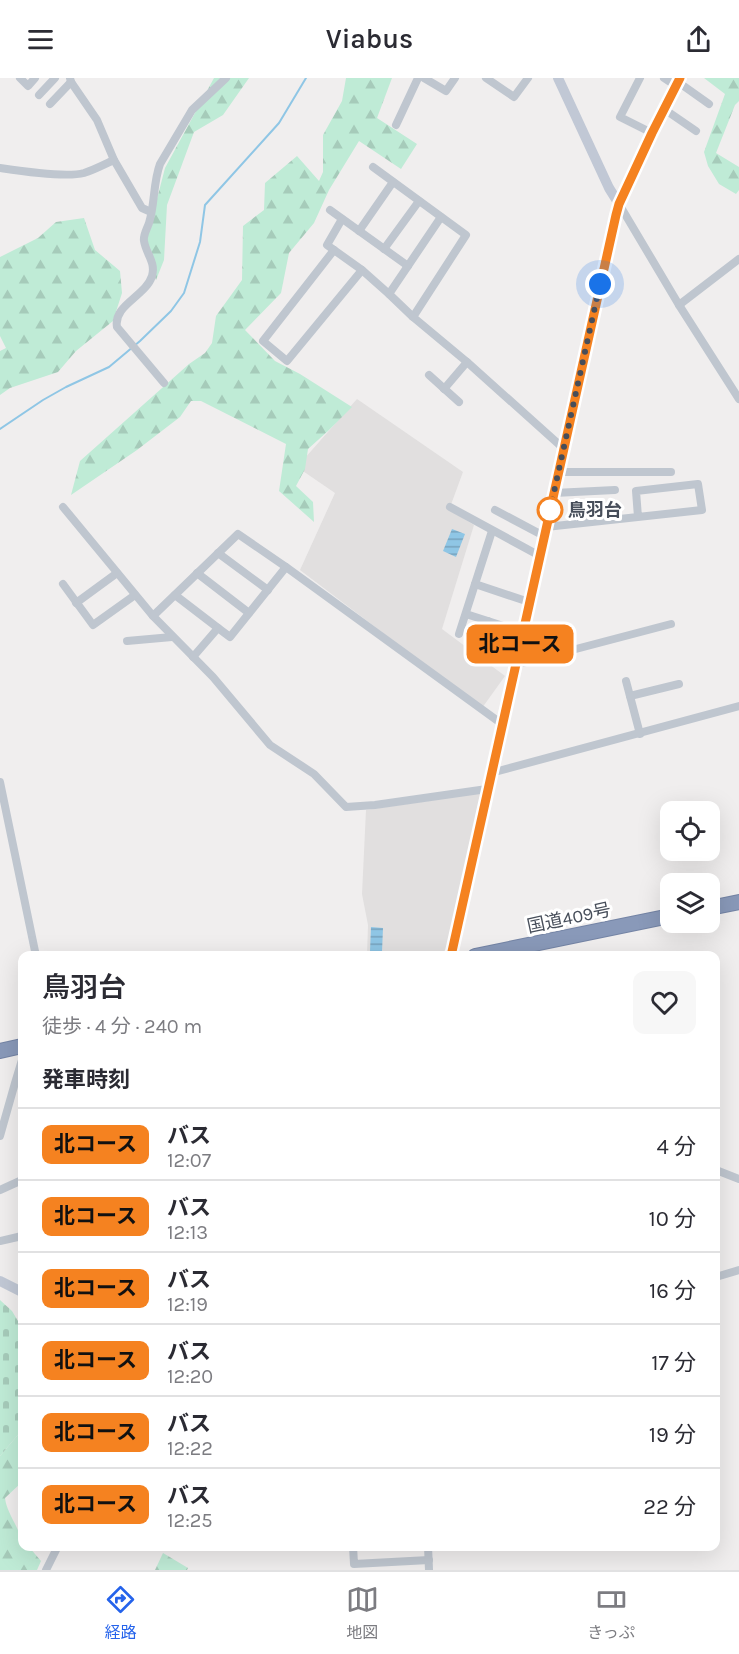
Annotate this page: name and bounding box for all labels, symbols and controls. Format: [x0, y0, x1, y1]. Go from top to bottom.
icon: menu [24, 23, 57, 56]
text: Viabus [326, 23, 413, 55]
icon: share [682, 23, 715, 56]
your location [585, 269, 615, 299]
marker: 鳥羽台 [537, 497, 563, 523]
place label: 鳥羽台 [568, 499, 622, 521]
line badge: 北コース [478, 624, 562, 664]
text: 北コース [479, 632, 561, 656]
map controls [660, 801, 720, 933]
button: locate [660, 801, 720, 861]
button: layers [660, 873, 720, 933]
street label: 国道409号 [525, 898, 613, 938]
text: 鳥羽台 [42, 971, 126, 1004]
button: heart [633, 971, 696, 1034]
text: 徒歩 · 4 分 · 240 m [42, 1015, 202, 1038]
text: 発車時刻 [42, 1067, 130, 1093]
text: バス [167, 1123, 211, 1149]
text: 北コース [54, 1132, 137, 1156]
text: 4 分 [656, 1134, 696, 1160]
text: 12:07 [167, 1149, 211, 1172]
text: バス [167, 1195, 211, 1221]
text: 北コース [54, 1204, 137, 1228]
text: 10 分 [648, 1206, 696, 1232]
text: 12:13 [167, 1221, 208, 1244]
text: バス [167, 1267, 211, 1293]
text: 北コース [54, 1276, 137, 1300]
text: 16 分 [649, 1278, 696, 1304]
text: 12:19 [167, 1293, 208, 1316]
text: バス [167, 1339, 211, 1365]
text: 北コース [54, 1348, 137, 1372]
text: 17 分 [651, 1350, 696, 1376]
text: 12:20 [167, 1365, 213, 1388]
text: バス [167, 1411, 211, 1437]
text: 北コース [54, 1420, 137, 1444]
text: 19 分 [649, 1422, 696, 1448]
text: 12:22 [167, 1437, 213, 1460]
text: バス [167, 1483, 211, 1509]
text: 北コース [54, 1492, 137, 1516]
text: 22 分 [643, 1494, 696, 1520]
text: 12:25 [167, 1509, 213, 1532]
tab: 経路 [104, 1583, 137, 1643]
tab: 地図 [346, 1583, 379, 1643]
tab: きっぷ [587, 1583, 635, 1643]

